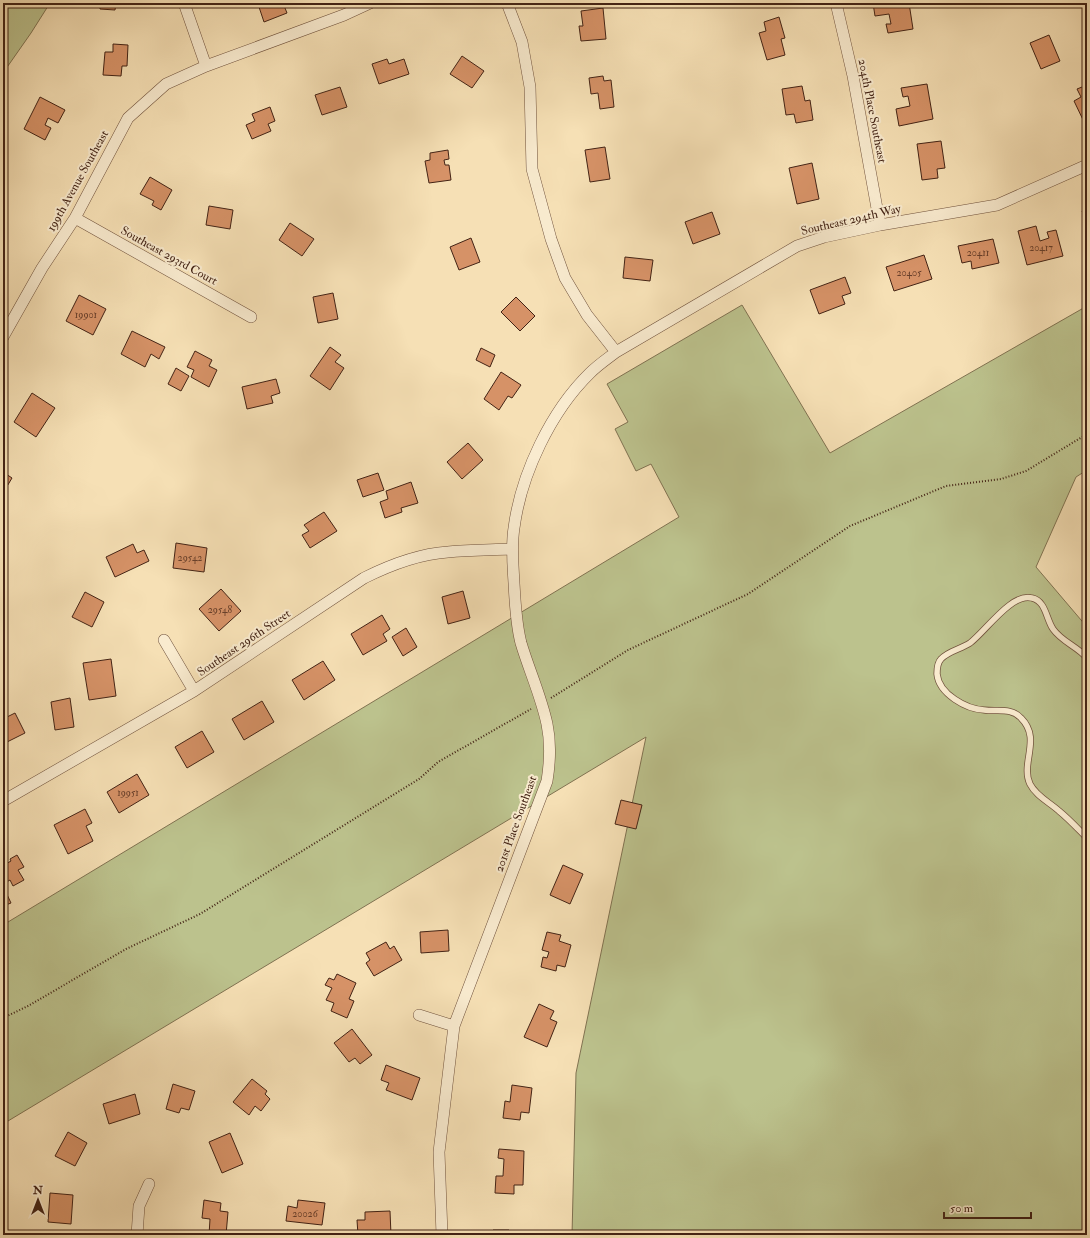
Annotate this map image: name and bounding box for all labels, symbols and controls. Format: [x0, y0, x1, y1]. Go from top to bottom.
street label: 204th Place Southeast [855, 58, 889, 164]
street label: 199th Avenue Southeast [44, 128, 112, 234]
street label: Southeast 294th Way [800, 201, 903, 239]
street label: Southeast 293rd Court [118, 223, 220, 289]
house number: 20417 [1029, 242, 1053, 254]
house number: 20411 [967, 247, 990, 259]
house number: 20405 [896, 267, 922, 279]
house number: 19901 [75, 309, 98, 321]
house number: 29542 [178, 552, 202, 564]
house number: 29548 [208, 604, 233, 616]
street label: Southeast 296th Street [195, 606, 294, 680]
street label: 201st Place Southeast [492, 774, 540, 874]
house number: 19951 [117, 787, 139, 799]
north arrow [18, 1180, 58, 1220]
text: N [32, 1184, 44, 1197]
scale bar [944, 1194, 1031, 1220]
text: 50 m [950, 1201, 974, 1216]
house number: 20026 [292, 1208, 319, 1220]

